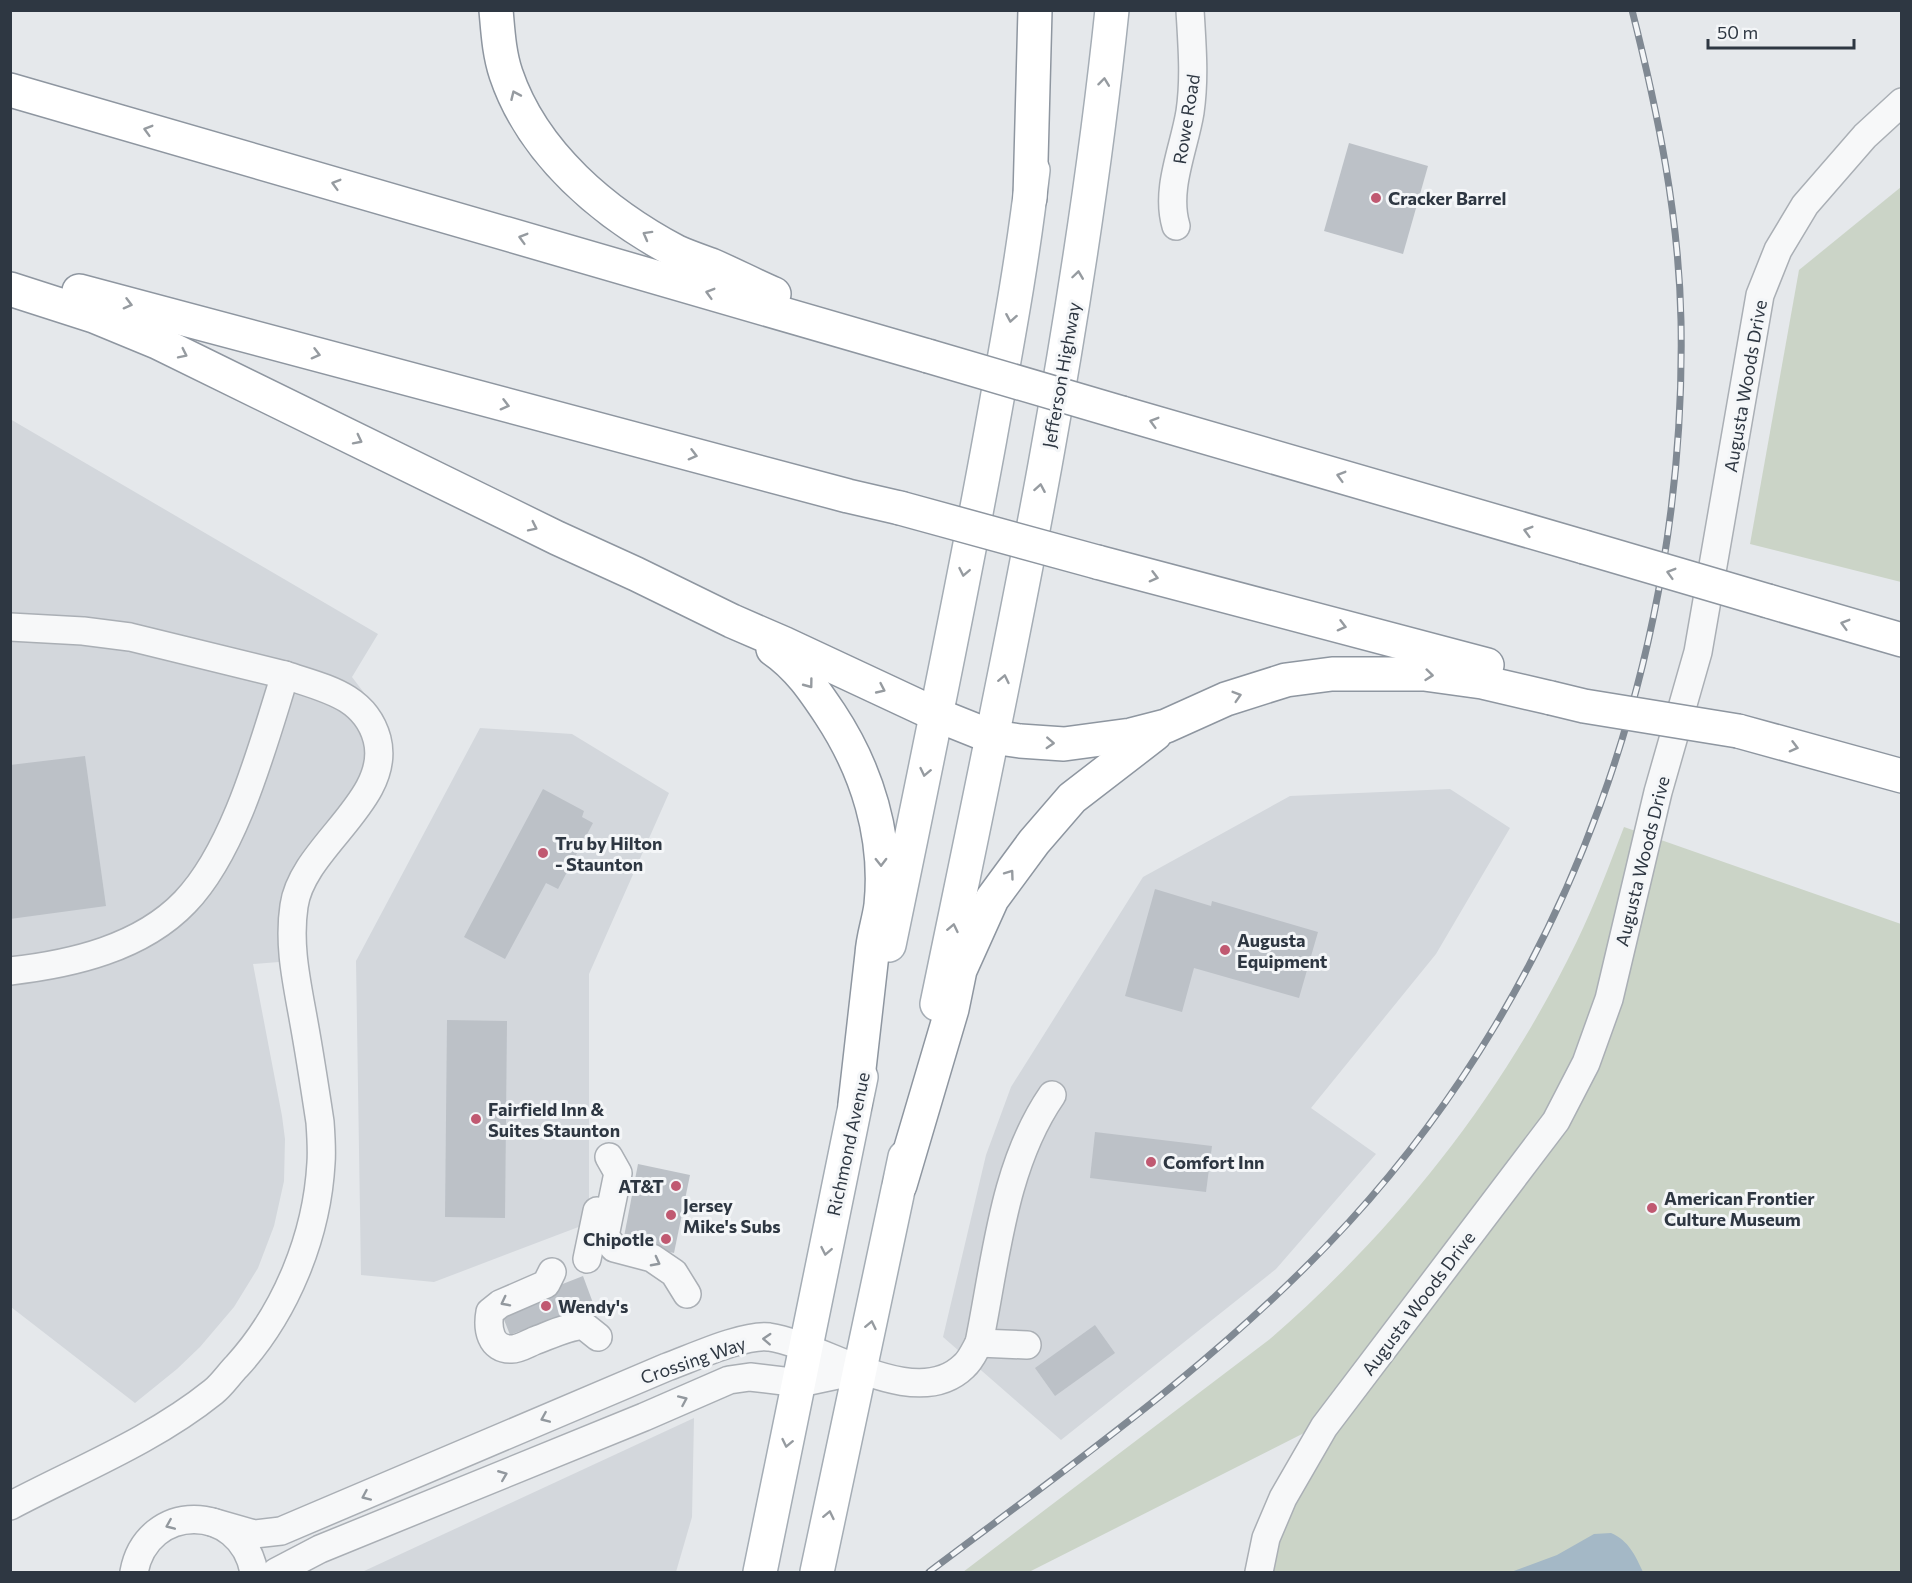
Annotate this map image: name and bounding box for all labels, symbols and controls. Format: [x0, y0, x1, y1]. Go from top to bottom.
scale bar [1708, 12, 1854, 50]
text: 50 m [1717, 21, 1758, 43]
street label: Rowe Road [1168, 72, 1204, 166]
one-way arrow [1098, 77, 1110, 86]
one-way arrow [511, 90, 523, 101]
one-way arrow [143, 124, 153, 137]
one-way arrow [331, 179, 341, 191]
place label: Cracker Barrel [1388, 187, 1506, 209]
marker: Cracker Barrel [1369, 191, 1383, 205]
one-way arrow [642, 230, 653, 242]
one-way arrow [518, 233, 529, 245]
one-way arrow [1072, 270, 1084, 280]
one-way arrow [705, 288, 716, 300]
one-way arrow [122, 297, 133, 309]
street label: Augusta Woods Drive [1719, 298, 1771, 474]
street label: Jefferson Highway [1037, 300, 1085, 450]
one-way arrow [1006, 314, 1018, 323]
one-way arrow [176, 347, 187, 359]
one-way arrow [310, 347, 321, 359]
one-way arrow [499, 397, 509, 410]
one-way arrow [1149, 417, 1160, 429]
one-way arrow [352, 433, 362, 444]
one-way arrow [687, 448, 698, 460]
one-way arrow [1336, 471, 1347, 483]
one-way arrow [1033, 483, 1046, 493]
one-way arrow [526, 519, 537, 531]
one-way arrow [1523, 526, 1534, 538]
one-way arrow [958, 567, 971, 577]
one-way arrow [1666, 568, 1677, 580]
one-way arrow [1149, 569, 1159, 582]
one-way arrow [1840, 618, 1850, 631]
one-way arrow [1337, 619, 1347, 632]
one-way arrow [1425, 668, 1434, 681]
one-way arrow [997, 675, 1010, 685]
one-way arrow [802, 678, 813, 689]
one-way arrow [874, 682, 885, 694]
one-way arrow [1231, 691, 1242, 703]
one-way arrow [1046, 737, 1055, 750]
one-way arrow [1789, 739, 1799, 752]
one-way arrow [919, 767, 932, 777]
street label: Augusta Woods Drive [1610, 774, 1674, 948]
place label: Tru by Hilton - Staunton [555, 832, 662, 875]
marker: Tru by Hilton - Staunton [536, 846, 550, 860]
one-way arrow [875, 857, 887, 866]
one-way arrow [1003, 870, 1014, 881]
one-way arrow [946, 923, 959, 933]
place label: Augusta Equipment [1237, 929, 1328, 972]
marker: Augusta Equipment [1218, 943, 1232, 957]
street label: Richmond Avenue [822, 1070, 874, 1218]
place label: Fairfield Inn & Suites Staunton [488, 1098, 620, 1141]
marker: Fairfield Inn & Suites Staunton [469, 1112, 483, 1126]
place label: Comfort Inn [1163, 1151, 1265, 1173]
marker: Comfort Inn [1144, 1155, 1158, 1169]
place label: AT&T [618, 1175, 664, 1197]
marker: AT&T [669, 1179, 683, 1193]
place label: American Frontier Culture Museum [1664, 1187, 1815, 1230]
place label: Jersey Mike's Subs [683, 1194, 781, 1237]
marker: American Frontier Culture Museum [1645, 1201, 1659, 1215]
marker: Jersey Mike's Subs [664, 1208, 678, 1222]
street label: Augusta Woods Drive [1357, 1227, 1479, 1379]
place label: Chipotle [583, 1228, 654, 1250]
marker: Chipotle [659, 1232, 673, 1246]
one-way arrow [820, 1246, 833, 1256]
one-way arrow [649, 1255, 660, 1266]
one-way arrow [501, 1295, 512, 1306]
place label: Wendy's [558, 1295, 628, 1317]
marker: Wendy's [539, 1299, 553, 1313]
one-way arrow [864, 1320, 877, 1330]
street label: Crossing Way [637, 1332, 749, 1388]
one-way arrow [762, 1333, 771, 1346]
one-way arrow [677, 1395, 688, 1407]
one-way arrow [540, 1411, 551, 1423]
one-way arrow [781, 1437, 794, 1447]
one-way arrow [497, 1470, 508, 1482]
one-way arrow [362, 1489, 373, 1501]
one-way arrow [822, 1511, 835, 1521]
one-way arrow [165, 1518, 176, 1530]

